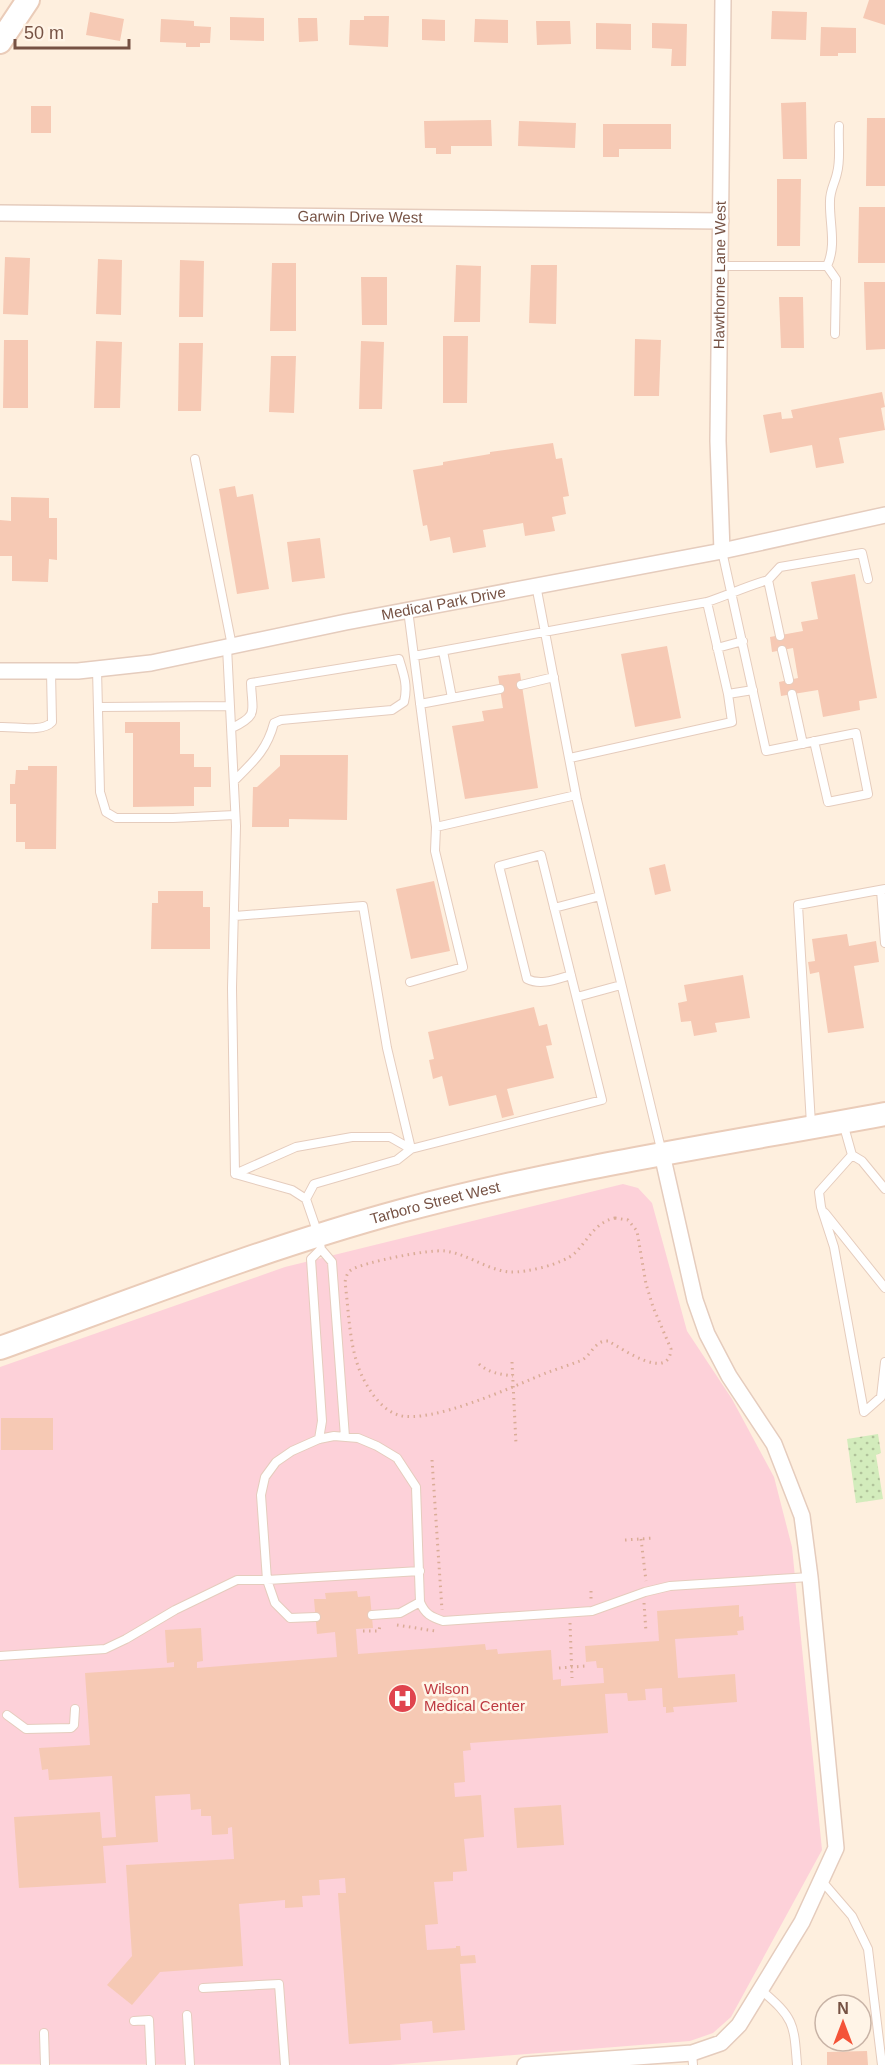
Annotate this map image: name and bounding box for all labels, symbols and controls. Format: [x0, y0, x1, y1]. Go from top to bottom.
scale bar [15, 12, 129, 50]
text: 50 m [24, 23, 64, 43]
street label: Hawthorne Lane West [710, 200, 729, 349]
street label: Garwin Drive West [297, 207, 423, 226]
street label: Medical Park Drive [380, 583, 507, 623]
street label: Tarboro Street West [368, 1178, 502, 1227]
place label: Wilson Medical Center [424, 1680, 525, 1714]
hospital icon: Wilson Medical Center [387, 1682, 419, 1714]
north arrow [813, 1993, 873, 2053]
text: N [837, 2000, 849, 2017]

